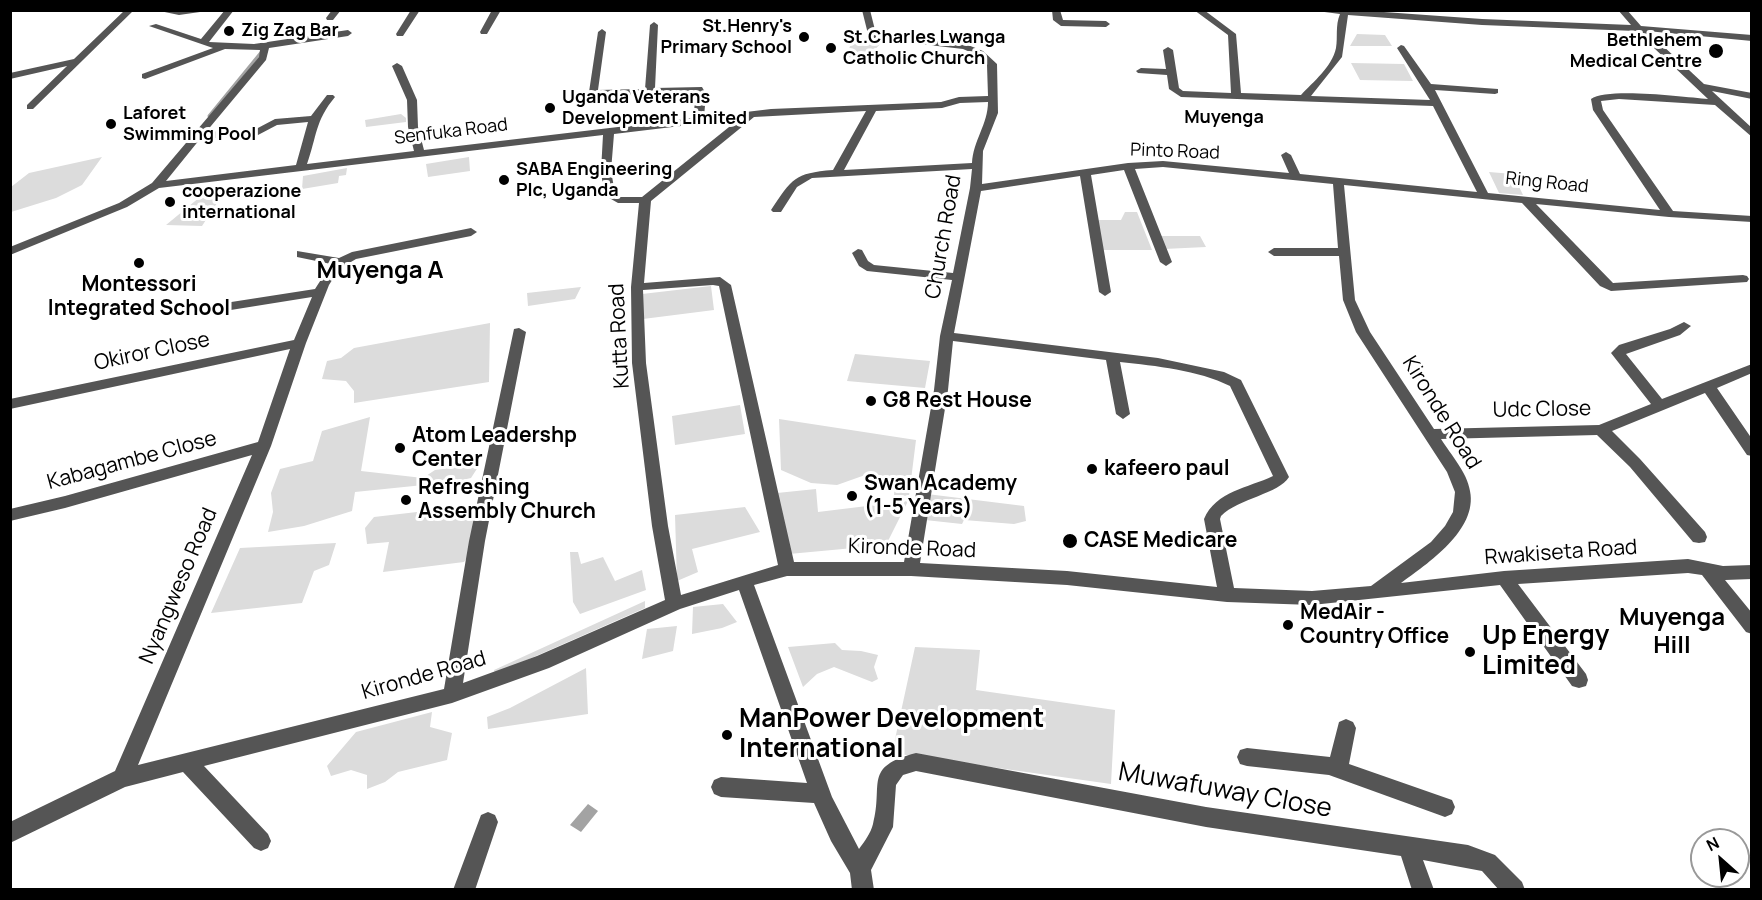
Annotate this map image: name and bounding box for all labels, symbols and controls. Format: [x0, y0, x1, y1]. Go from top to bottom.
place label: St.Henry's Primary School [660, 16, 792, 58]
place label: Zig Zag Bar [241, 20, 339, 42]
marker: Zig Zag Bar [222, 24, 236, 38]
place label: St.Charles Lwanga Catholic Church [843, 27, 1005, 70]
marker: St.Henry's Primary School [797, 30, 811, 44]
place label: Bethlehem Medical Centre [1570, 30, 1702, 72]
marker: St.Charles Lwanga Catholic Church [824, 41, 838, 55]
marker: Bethlehem Medical Centre [1707, 42, 1725, 60]
place label: Uganda Veterans Development Limited [562, 87, 747, 130]
marker: Uganda Veterans Development Limited [543, 101, 557, 115]
place label: Laforet Swimming Pool [123, 103, 256, 146]
district label: Muyenga [1184, 107, 1264, 129]
street label: Senfuka Road [393, 114, 509, 150]
marker: Laforet Swimming Pool [104, 117, 118, 131]
street label: Pinto Road [1130, 140, 1220, 164]
place label: SABA Engineering Plc, Uganda [516, 159, 672, 201]
street label: Ring Road [1505, 168, 1589, 198]
marker: SABA Engineering Plc, Uganda [497, 173, 511, 187]
street label: Church Road [921, 173, 967, 301]
place label: cooperazione international [182, 181, 301, 224]
marker: cooperazione international [163, 195, 177, 209]
marker: Montessori Integrated School [132, 256, 146, 270]
district label: Muyenga A [316, 257, 444, 285]
place label: Montessori Integrated School [48, 272, 230, 322]
street label: Kutta Road [605, 283, 635, 389]
street label: Okiror Close [92, 327, 212, 377]
street label: Kironde Road [1396, 352, 1486, 474]
place label: G8 Rest House [883, 388, 1032, 414]
marker: G8 Rest House [864, 394, 878, 408]
street label: Udc Close [1493, 397, 1591, 423]
place label: Atom Leadershp Center [412, 423, 577, 473]
street label: Kabagambe Close [44, 426, 220, 496]
marker: Atom Leadershp Center [393, 441, 407, 455]
place label: kafeero paul [1104, 456, 1230, 482]
marker: kafeero paul [1085, 462, 1099, 476]
place label: Swan Academy (1-5 Years) [864, 471, 1017, 521]
place label: Refreshing Assembly Church [418, 475, 596, 525]
marker: Swan Academy (1-5 Years) [845, 489, 859, 503]
marker: Refreshing Assembly Church [399, 493, 413, 507]
street label: Nyangweso Road [135, 504, 223, 668]
place label: CASE Medicare [1084, 528, 1237, 554]
marker: CASE Medicare [1061, 532, 1079, 550]
street label: Kironde Road [847, 534, 977, 564]
street label: Rwakiseta Road [1484, 535, 1638, 571]
place label: MedAir - Country Office [1300, 600, 1449, 650]
district label: Muyenga Hill [1619, 604, 1725, 660]
marker: MedAir - Country Office [1281, 618, 1295, 632]
place label: Up Energy Limited [1482, 621, 1609, 682]
marker: Up Energy Limited [1463, 645, 1477, 659]
street label: Kironde Road [359, 646, 489, 706]
place label: ManPower Development International [739, 704, 1044, 766]
marker: ManPower Development International [720, 728, 734, 742]
street label: Muwafuway Close [1116, 757, 1334, 825]
north arrow [1690, 828, 1750, 888]
text: N [1703, 831, 1723, 856]

